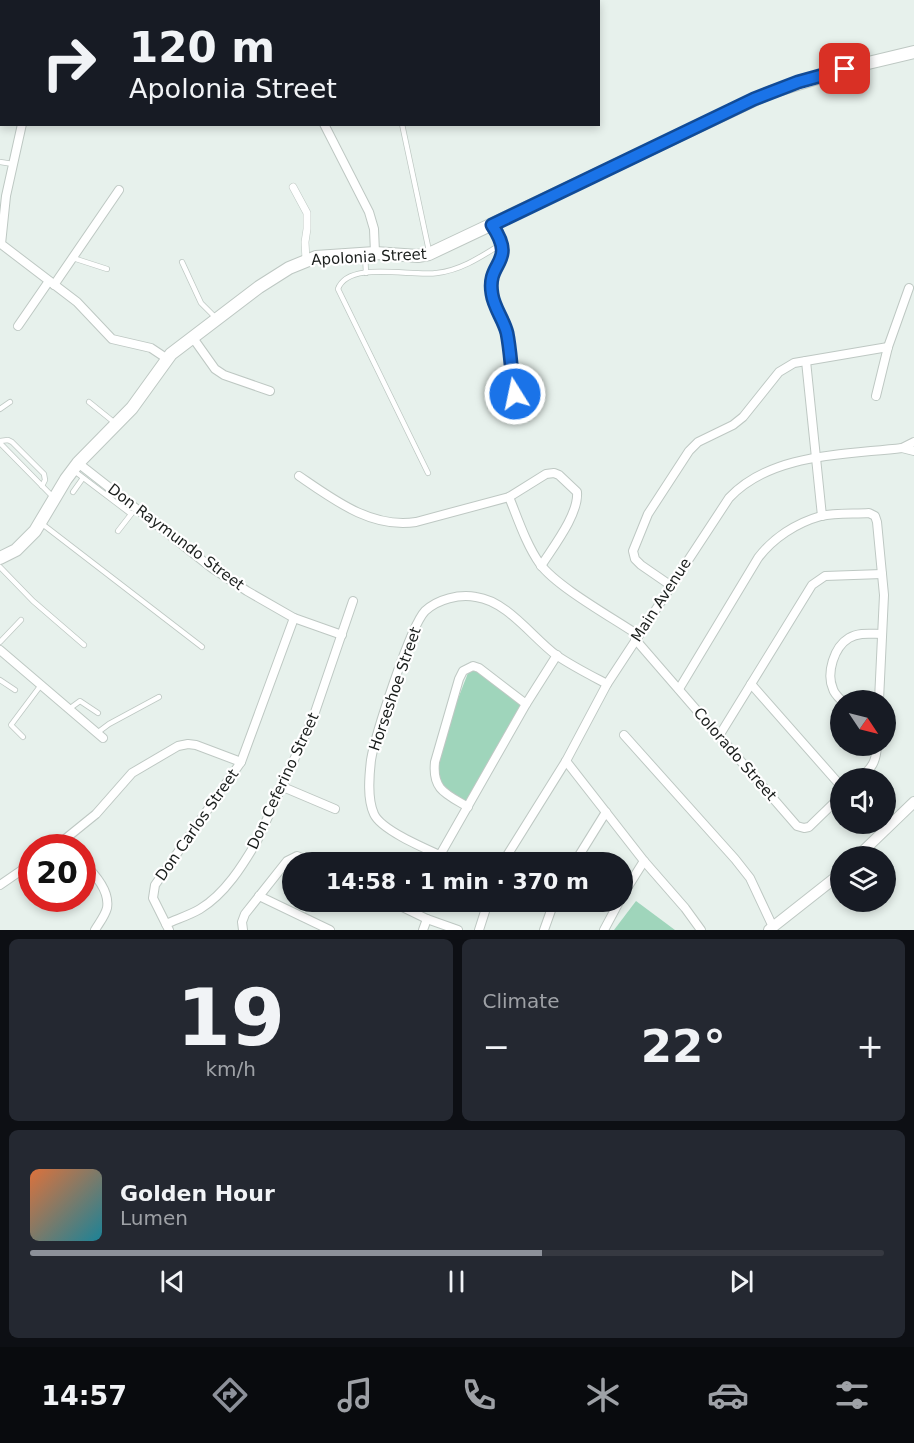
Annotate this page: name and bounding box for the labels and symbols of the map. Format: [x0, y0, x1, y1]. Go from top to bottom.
pin [819, 43, 870, 94]
street label: Apolonia Street [311, 245, 427, 269]
position arrow [483, 362, 547, 426]
street label: Don Raymundo Street [104, 480, 248, 594]
street label: Main Avenue [627, 555, 695, 645]
street label: Horseshoe Street [365, 625, 425, 753]
north arrow [830, 690, 896, 756]
street label: Colorado Street [690, 704, 780, 804]
street label: Don Ceferino Street [243, 710, 323, 852]
street label: Don Carlos Street [152, 766, 242, 884]
speed limit sign: 20 [18, 834, 96, 912]

